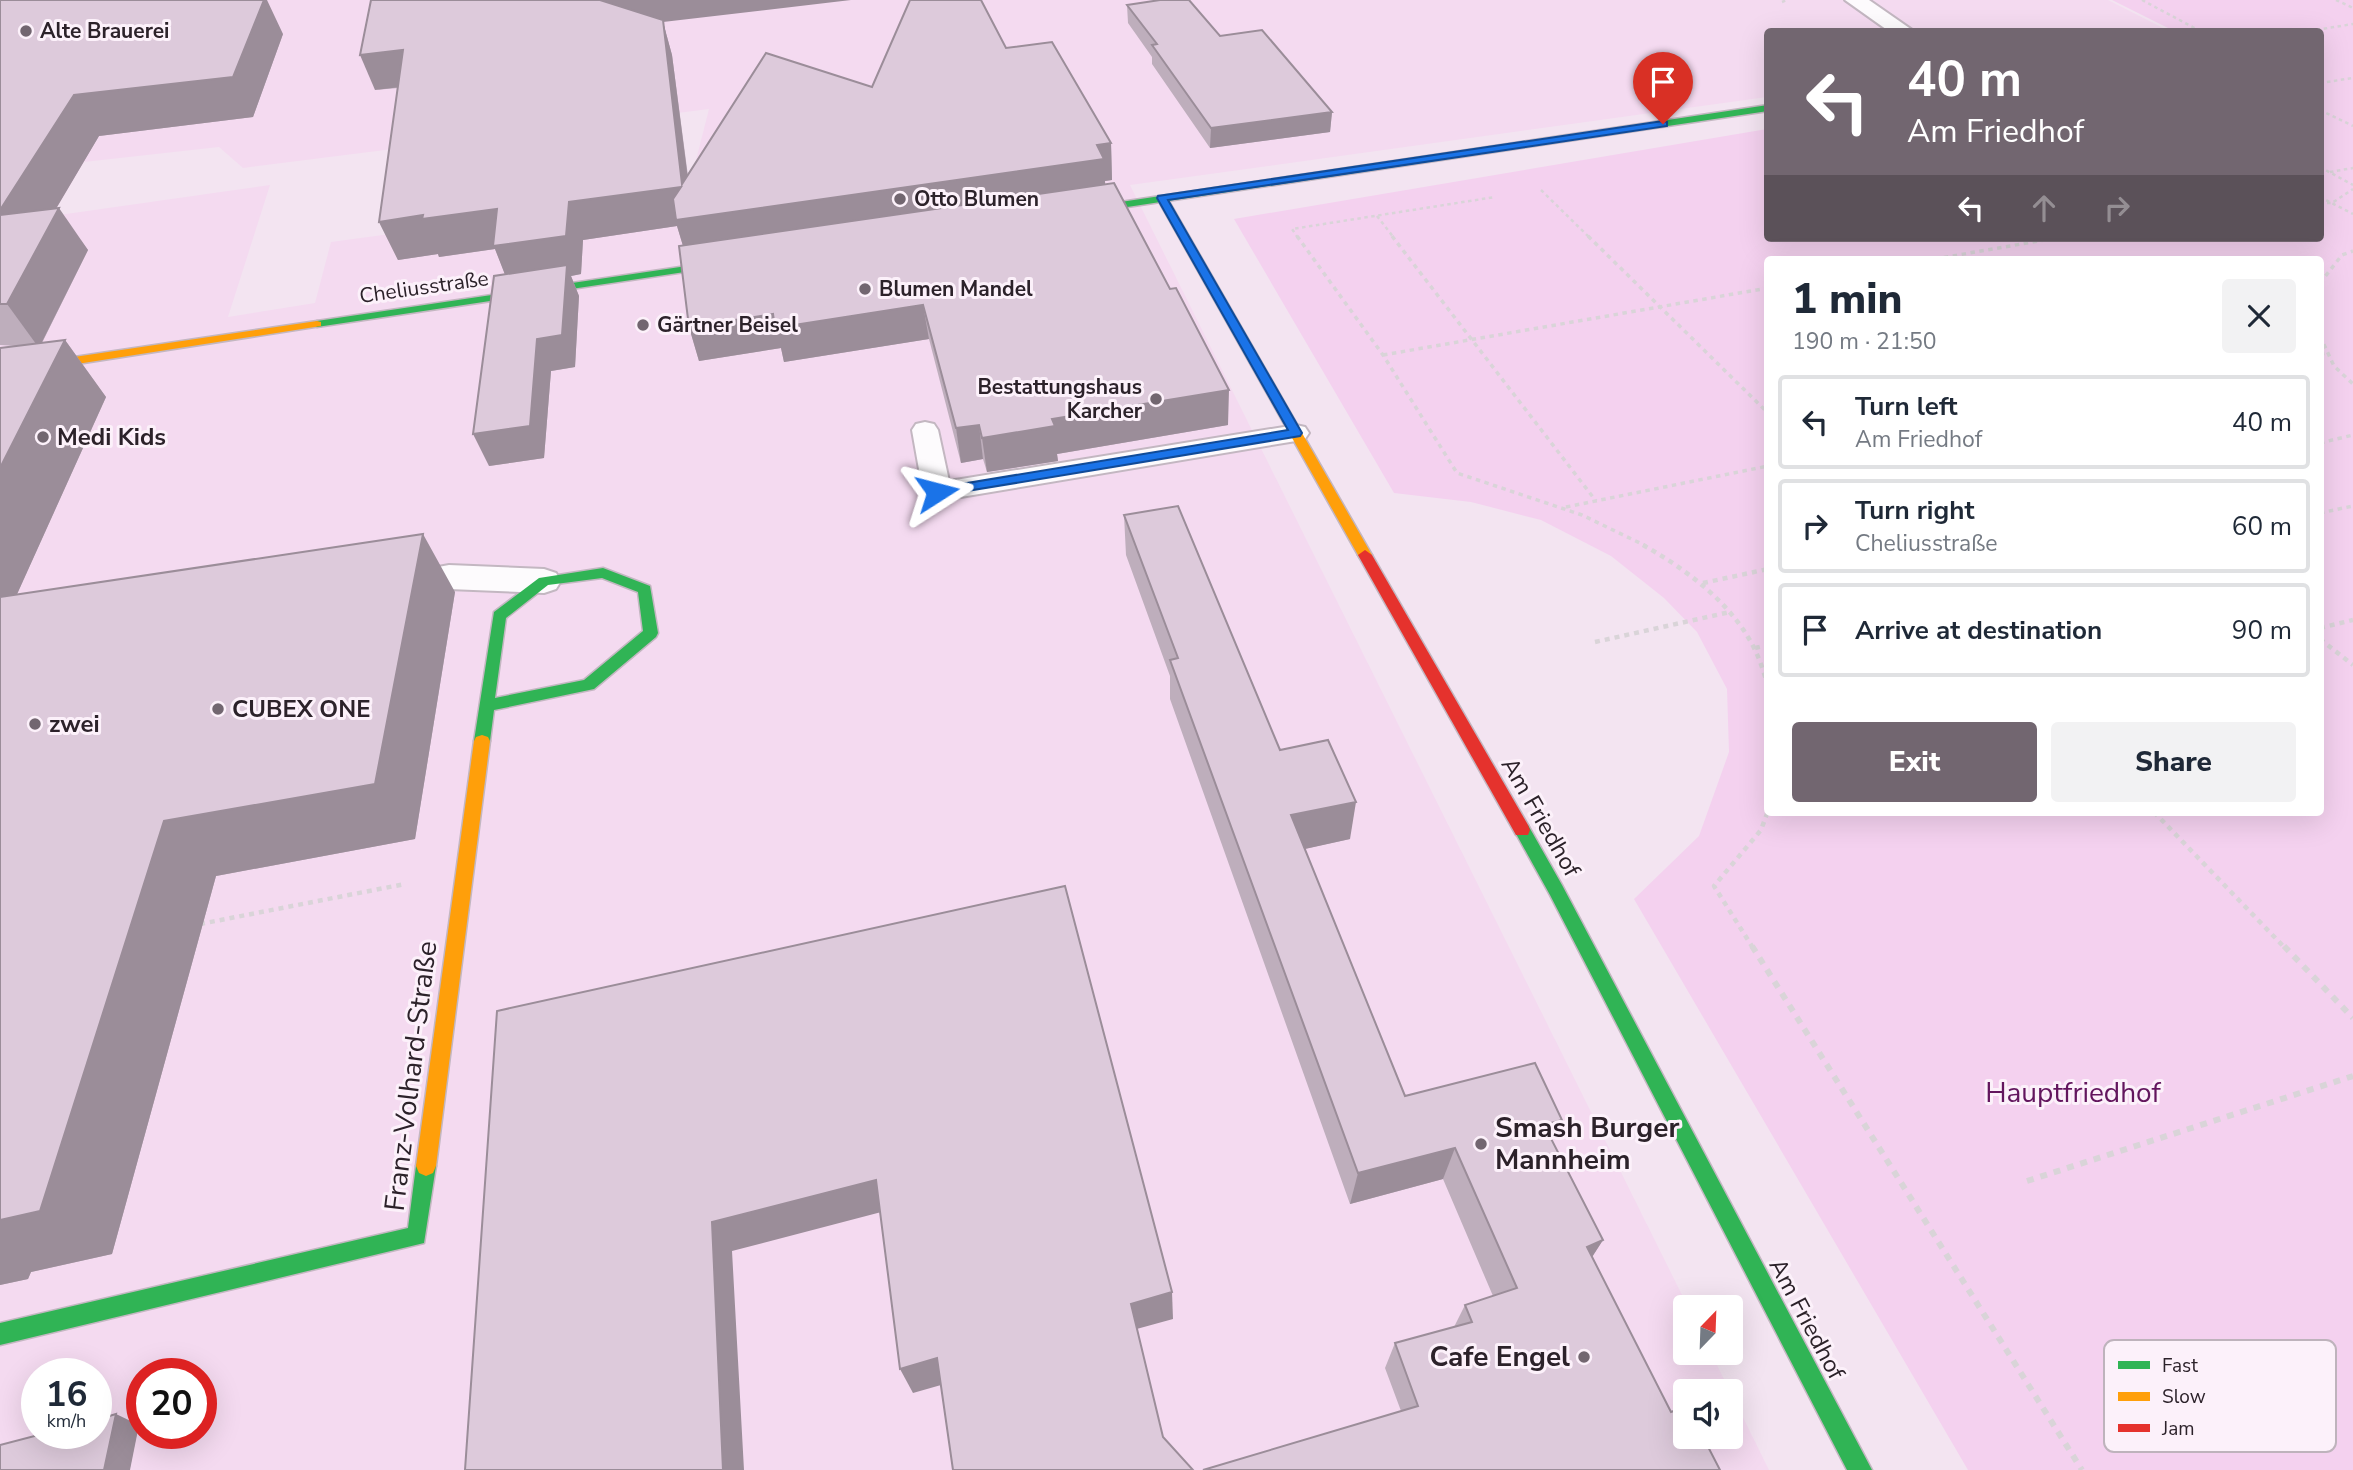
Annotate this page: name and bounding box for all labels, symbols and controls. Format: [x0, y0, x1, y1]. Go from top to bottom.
place label: Alte Brauerei [40, 17, 169, 45]
marker: Alte Brauerei [18, 23, 34, 39]
text: 40 m [1907, 46, 2022, 113]
pin [1633, 52, 1693, 124]
icon: left [1792, 56, 1883, 147]
icon: arrive [1644, 63, 1682, 101]
text: Am Friedhof [1907, 110, 2084, 153]
place label: Otto Blumen [914, 185, 1039, 213]
icon: left [1952, 189, 1990, 227]
icon: ahead [2025, 189, 2063, 227]
icon: right [2098, 189, 2136, 227]
marker: Otto Blumen [892, 191, 908, 207]
street label: Cheliusstraße [358, 264, 490, 310]
text: 1 min [1792, 271, 1902, 328]
place label: Blumen Mandel [879, 275, 1033, 303]
button: close [2222, 279, 2296, 353]
marker: Blumen Mandel [857, 281, 873, 297]
place label: Gärtner Beisel [657, 311, 798, 339]
marker: Gärtner Beisel [635, 317, 651, 333]
text: 190 m · 21:50 [1792, 326, 1937, 357]
place label: Bestattungshaus Karcher [977, 373, 1143, 425]
text: Turn left [1855, 389, 1958, 424]
marker: Bestattungshaus Karcher [1148, 391, 1164, 407]
icon: left [1796, 403, 1834, 441]
text: 40 m [2232, 405, 2292, 440]
place label: Medi Kids [57, 421, 166, 453]
text: Am Friedhof [1855, 424, 1982, 455]
marker: Medi Kids [35, 429, 51, 445]
position arrow [900, 455, 974, 529]
text: Turn right [1855, 493, 1974, 528]
icon: right [1796, 507, 1834, 545]
text: 60 m [2232, 509, 2292, 544]
text: Cheliusstraße [1855, 528, 1998, 559]
icon: arrive [1796, 611, 1834, 649]
text: Arrive at destination [1855, 613, 2102, 648]
text: 90 m [2232, 613, 2292, 648]
place label: CUBEX ONE [232, 693, 370, 725]
marker: CUBEX ONE [210, 701, 226, 717]
place label: zwei [49, 708, 100, 740]
marker: zwei [27, 716, 43, 732]
button: Exit [1792, 722, 2037, 802]
button: Share [2051, 722, 2296, 802]
street label: Am Friedhof [1494, 751, 1589, 883]
street label: Franz-Volhard-Straße [376, 939, 446, 1213]
park label: Hauptfriedhof [1985, 1074, 2161, 1112]
place label: Smash Burger Mannheim [1495, 1109, 1679, 1179]
marker: Smash Burger Mannheim [1473, 1136, 1489, 1152]
street label: Am Friedhof [1762, 1253, 1853, 1386]
north arrow [1673, 1295, 1743, 1365]
map controls [1673, 1295, 1743, 1449]
place label: Cafe Engel [1429, 1338, 1570, 1376]
legend [2104, 1340, 2336, 1452]
marker: Cafe Engel [1576, 1349, 1592, 1365]
text: Fast [2162, 1353, 2198, 1379]
speed limit sign: 20 [126, 1358, 217, 1449]
text: 16 [45, 1371, 88, 1418]
button: sound [1673, 1379, 1743, 1449]
text: Slow [2162, 1384, 2206, 1410]
text: km/h [47, 1409, 86, 1433]
text: Jam [2161, 1416, 2195, 1442]

